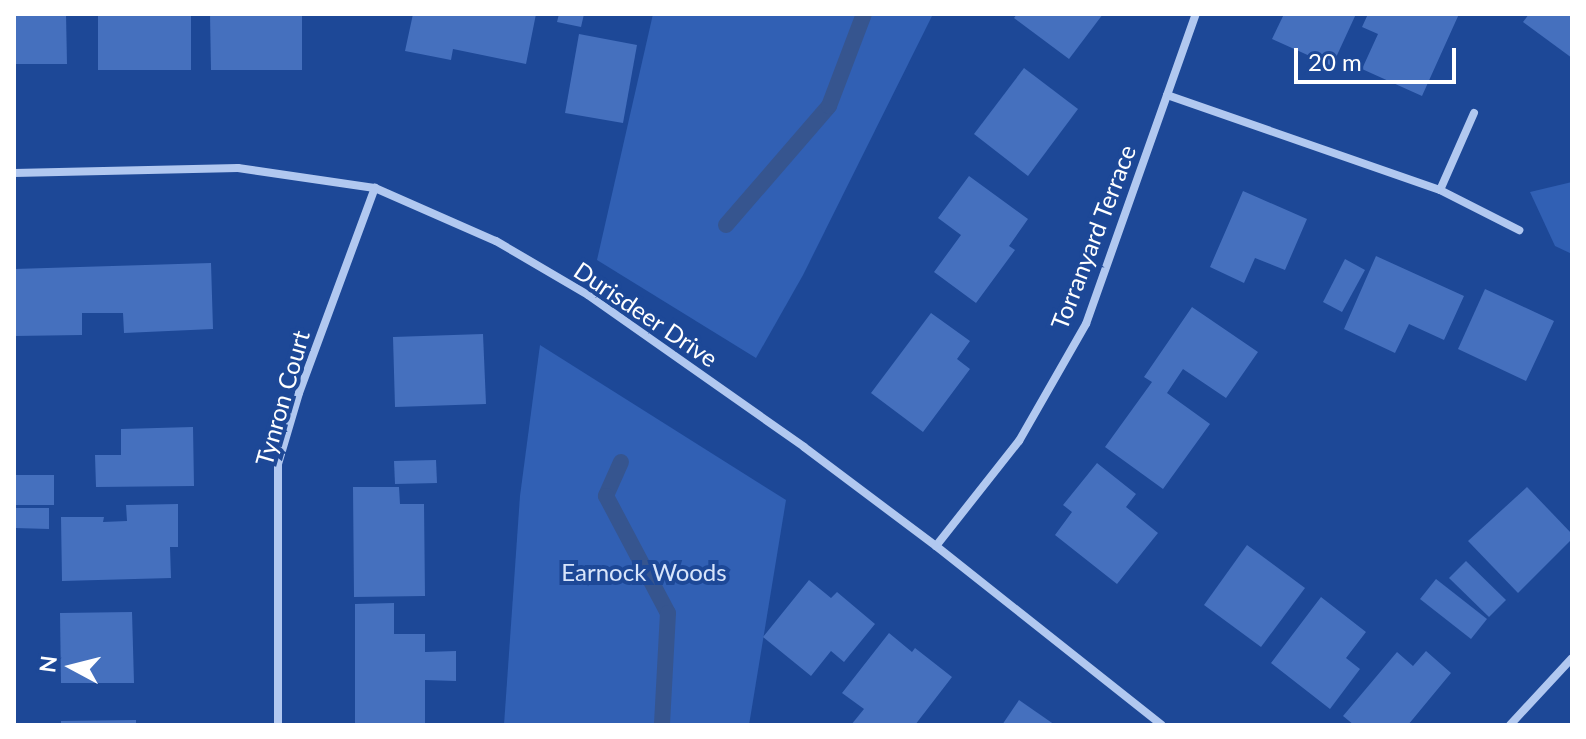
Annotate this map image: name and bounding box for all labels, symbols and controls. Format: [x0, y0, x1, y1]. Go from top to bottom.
scale bar [1298, 32, 1460, 82]
text: 20 m [1308, 47, 1362, 76]
street label: Torranyard Terrace [1044, 140, 1142, 334]
street label: Durisdeer Drive [569, 255, 723, 373]
street label: Tynron Court [249, 327, 315, 469]
park label: Earnock Woods [561, 558, 727, 586]
north arrow [32, 627, 112, 707]
text: N [33, 654, 62, 674]

